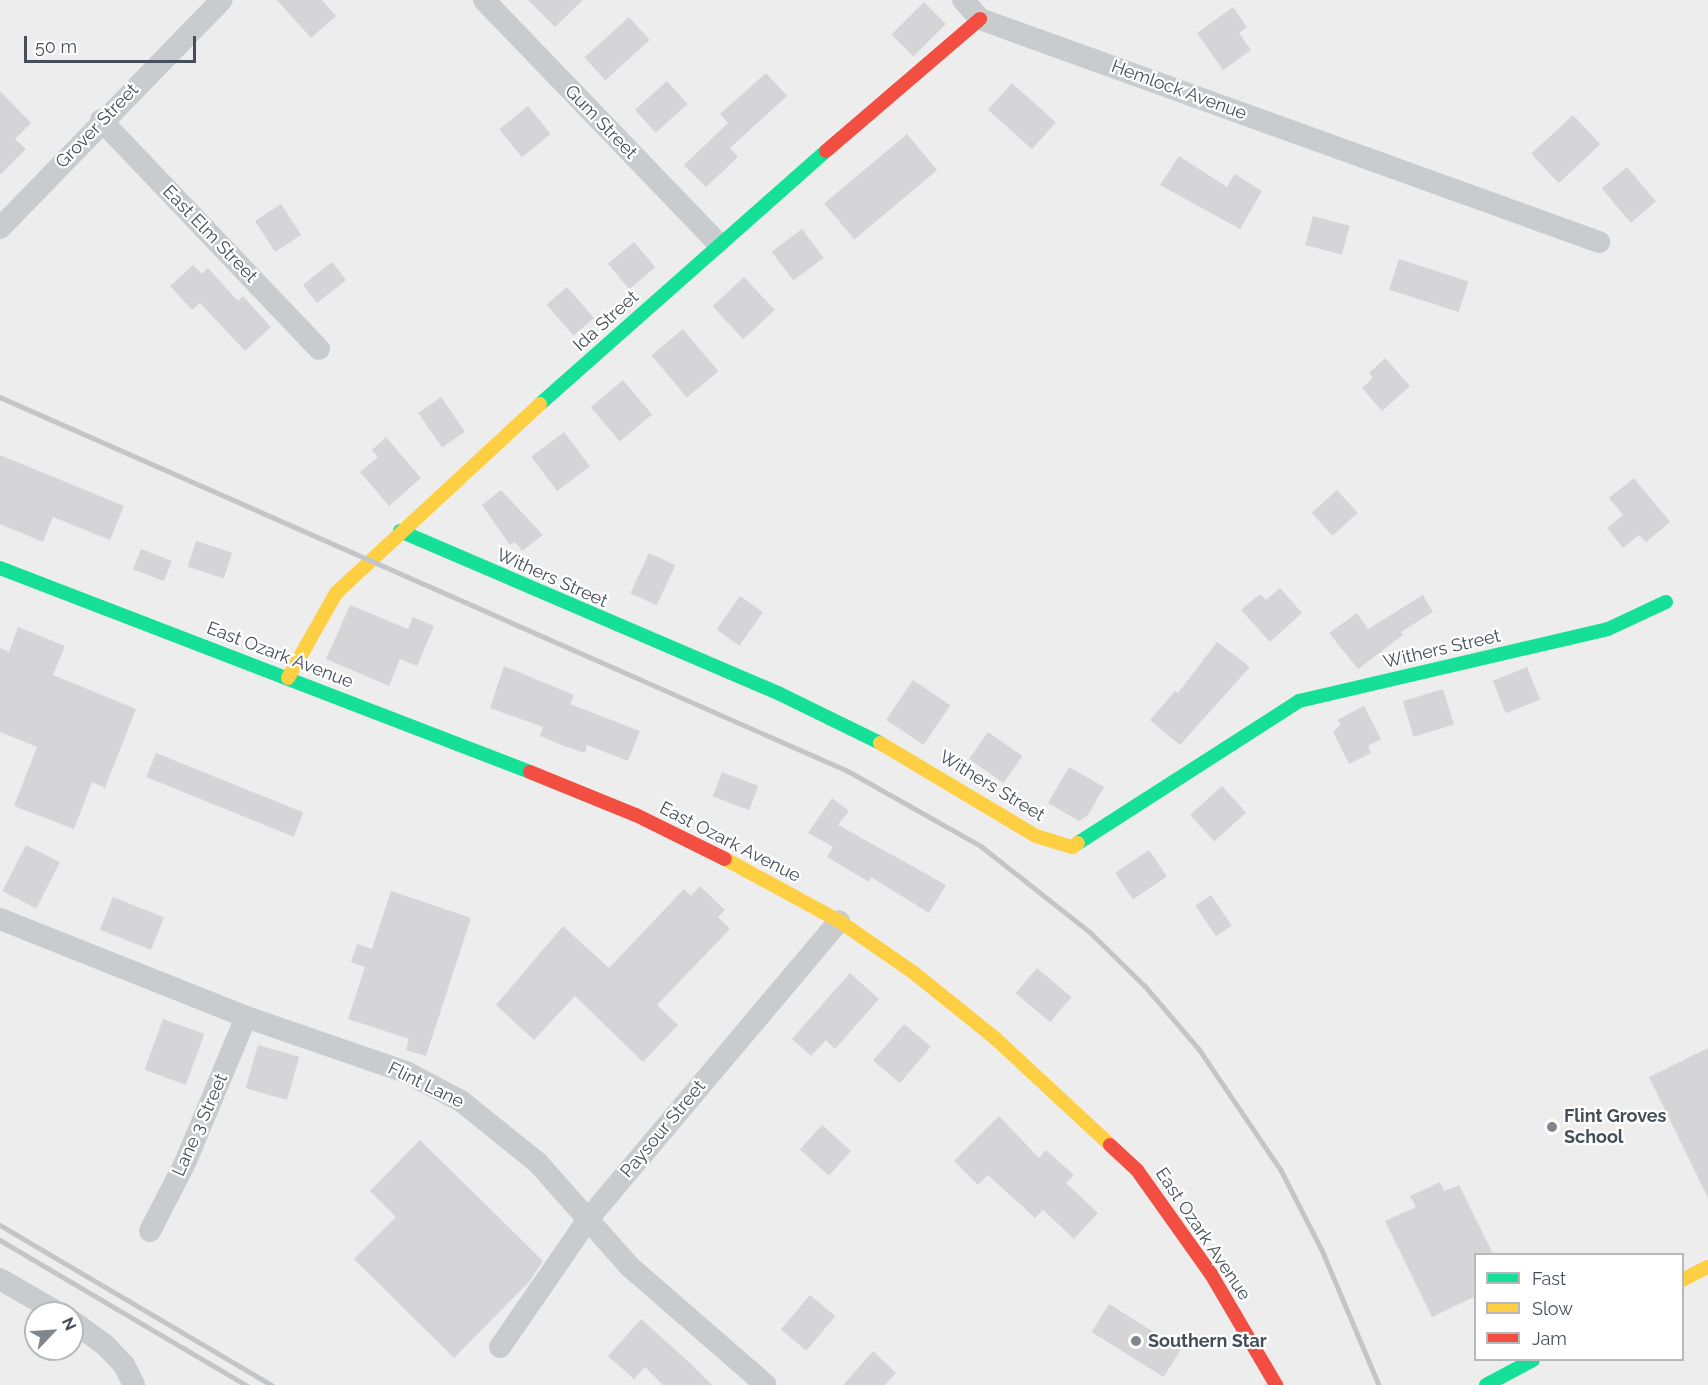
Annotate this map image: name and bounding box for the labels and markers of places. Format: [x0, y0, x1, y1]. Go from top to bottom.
place label: Flint Groves School [1564, 1106, 1666, 1148]
marker: Flint Groves School [1545, 1120, 1559, 1134]
place label: Southern Star [1148, 1330, 1267, 1352]
marker: Southern Star [1129, 1334, 1143, 1348]

